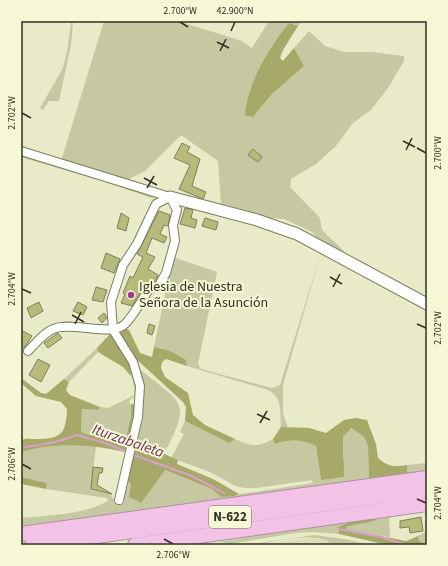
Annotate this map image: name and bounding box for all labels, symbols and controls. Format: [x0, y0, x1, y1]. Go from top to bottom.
text: 2.700°W [163, 4, 197, 18]
text: 42.900°N [216, 4, 254, 18]
text: 2.702°W [5, 96, 19, 130]
text: 2.700°W [431, 136, 445, 170]
text: 2.704°W [5, 272, 19, 306]
place label: Iglesia de Nuestra Señora de la Asunción [139, 277, 268, 313]
marker: Iglesia de Nuestra Señora de la Asunción [126, 290, 136, 300]
text: 2.702°W [431, 311, 445, 345]
water label: Iturzabaleta [89, 419, 167, 463]
text: 2.706°W [5, 447, 19, 481]
text: 2.704°W [431, 486, 445, 520]
road number: N-622 [209, 506, 251, 528]
text: 2.706°W [156, 548, 190, 562]

